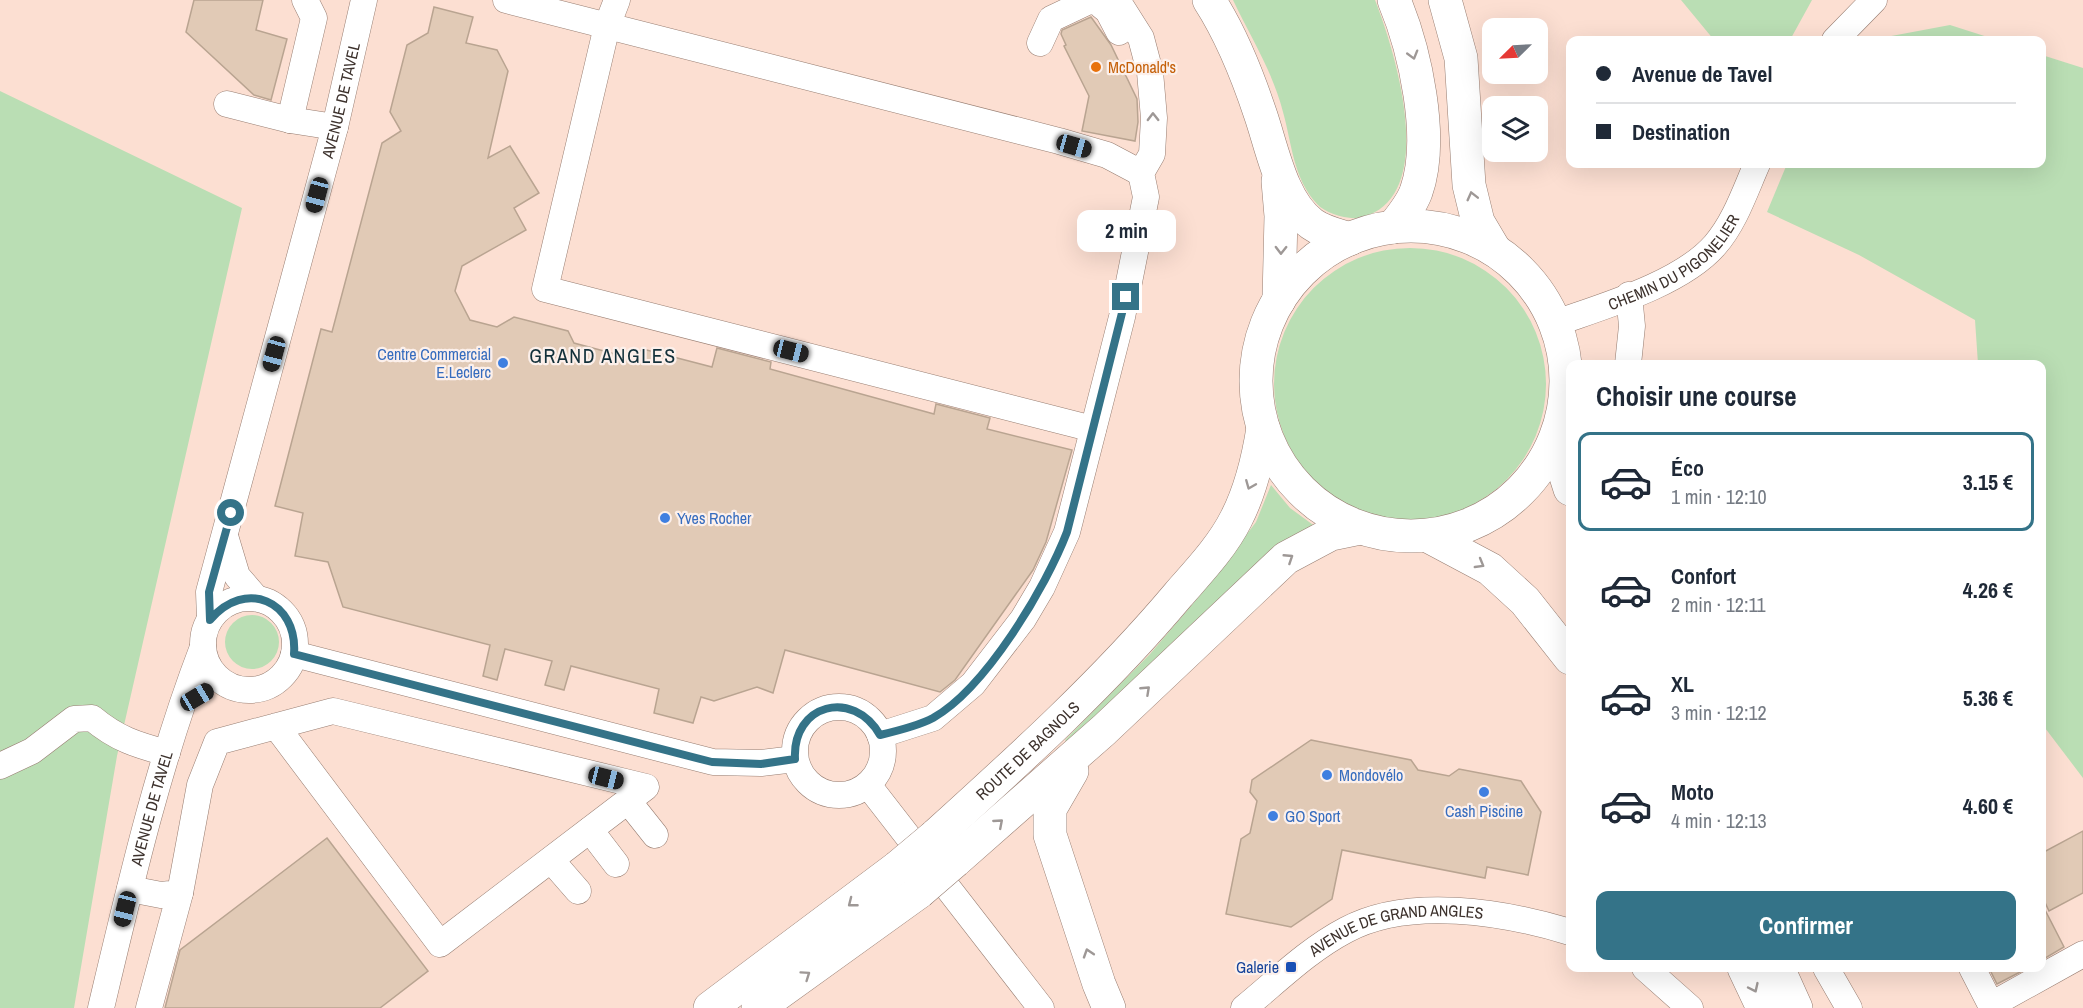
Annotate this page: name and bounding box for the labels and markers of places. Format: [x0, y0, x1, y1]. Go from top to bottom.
place label: McDonald's [1108, 56, 1176, 78]
marker: McDonald's [1089, 60, 1103, 74]
place label: Centre Commercial E.Leclerc [377, 343, 491, 383]
marker: Centre Commercial E.Leclerc [496, 356, 510, 370]
place label: Yves Rocher [677, 507, 752, 529]
marker: Yves Rocher [658, 511, 672, 525]
place label: Mondovélo [1339, 764, 1403, 786]
marker: Mondovélo [1320, 768, 1334, 782]
marker: Cash Piscine [1477, 785, 1491, 799]
place label: Cash Piscine [1445, 800, 1523, 822]
place label: GO Sport [1285, 805, 1341, 827]
marker: GO Sport [1266, 809, 1280, 823]
place label: Galerie [1236, 956, 1279, 978]
marker: Galerie [1284, 960, 1298, 974]

